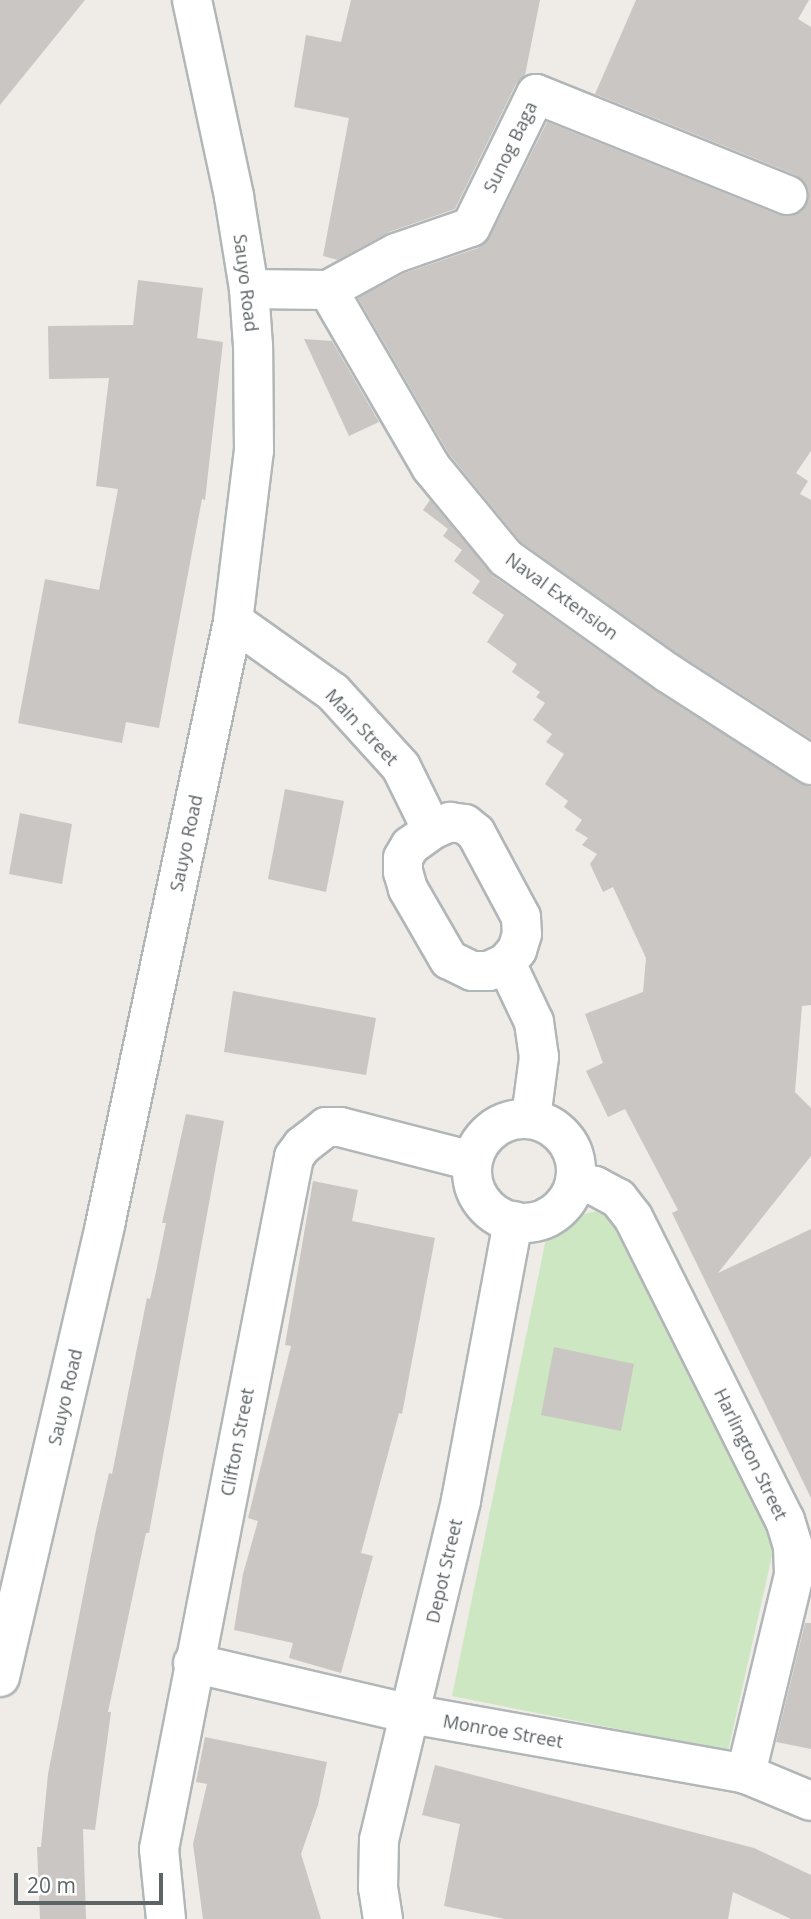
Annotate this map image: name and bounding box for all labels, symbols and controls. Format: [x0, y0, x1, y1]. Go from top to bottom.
street label: Sunog Baga [479, 98, 541, 196]
street label: Sauyo Road [229, 233, 263, 333]
street label: Naval Extension [502, 548, 622, 644]
street label: Main Street [321, 684, 403, 770]
street label: Sauyo Road [165, 793, 207, 893]
street label: Sauyo Road [43, 1347, 87, 1447]
street label: Harlington Street [710, 1385, 792, 1523]
street label: Clifton Street [216, 1386, 258, 1498]
street label: Depot Street [422, 1517, 466, 1625]
street label: Monroe Street [441, 1710, 565, 1752]
scale bar [18, 1860, 166, 1904]
text: 20 m [27, 1871, 76, 1899]

